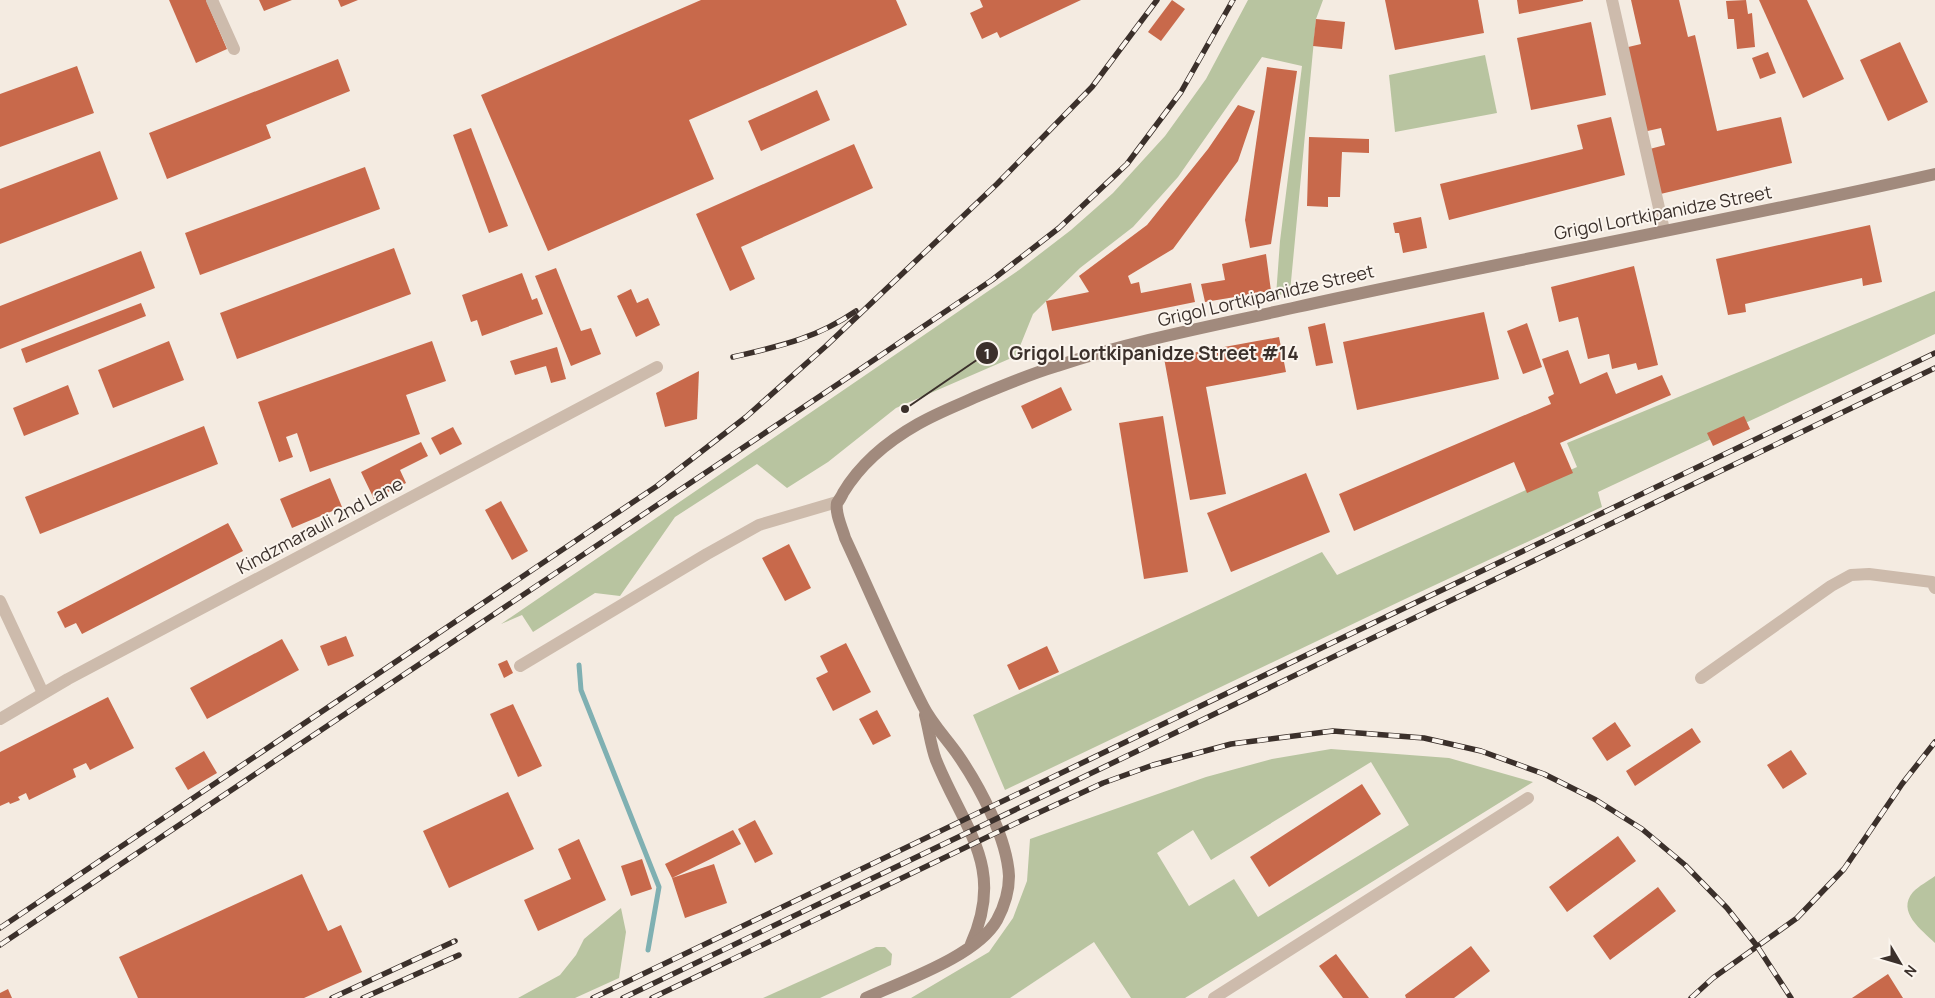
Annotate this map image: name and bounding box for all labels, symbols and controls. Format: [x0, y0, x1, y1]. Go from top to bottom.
street label: Grigol Lortkipanidze Street [1552, 179, 1774, 245]
street label: Grigol Lortkipanidze Street [1155, 258, 1376, 332]
callout: Grigol Lortkipanidze Street #14 [974, 336, 1309, 370]
text: Grigol Lortkipanidze Street #14 [1009, 340, 1299, 366]
text: 1 [984, 343, 990, 364]
street label: Kindzmarauli 2nd Lane [232, 471, 407, 579]
north arrow [1875, 938, 1925, 988]
text: N [1900, 961, 1921, 981]

